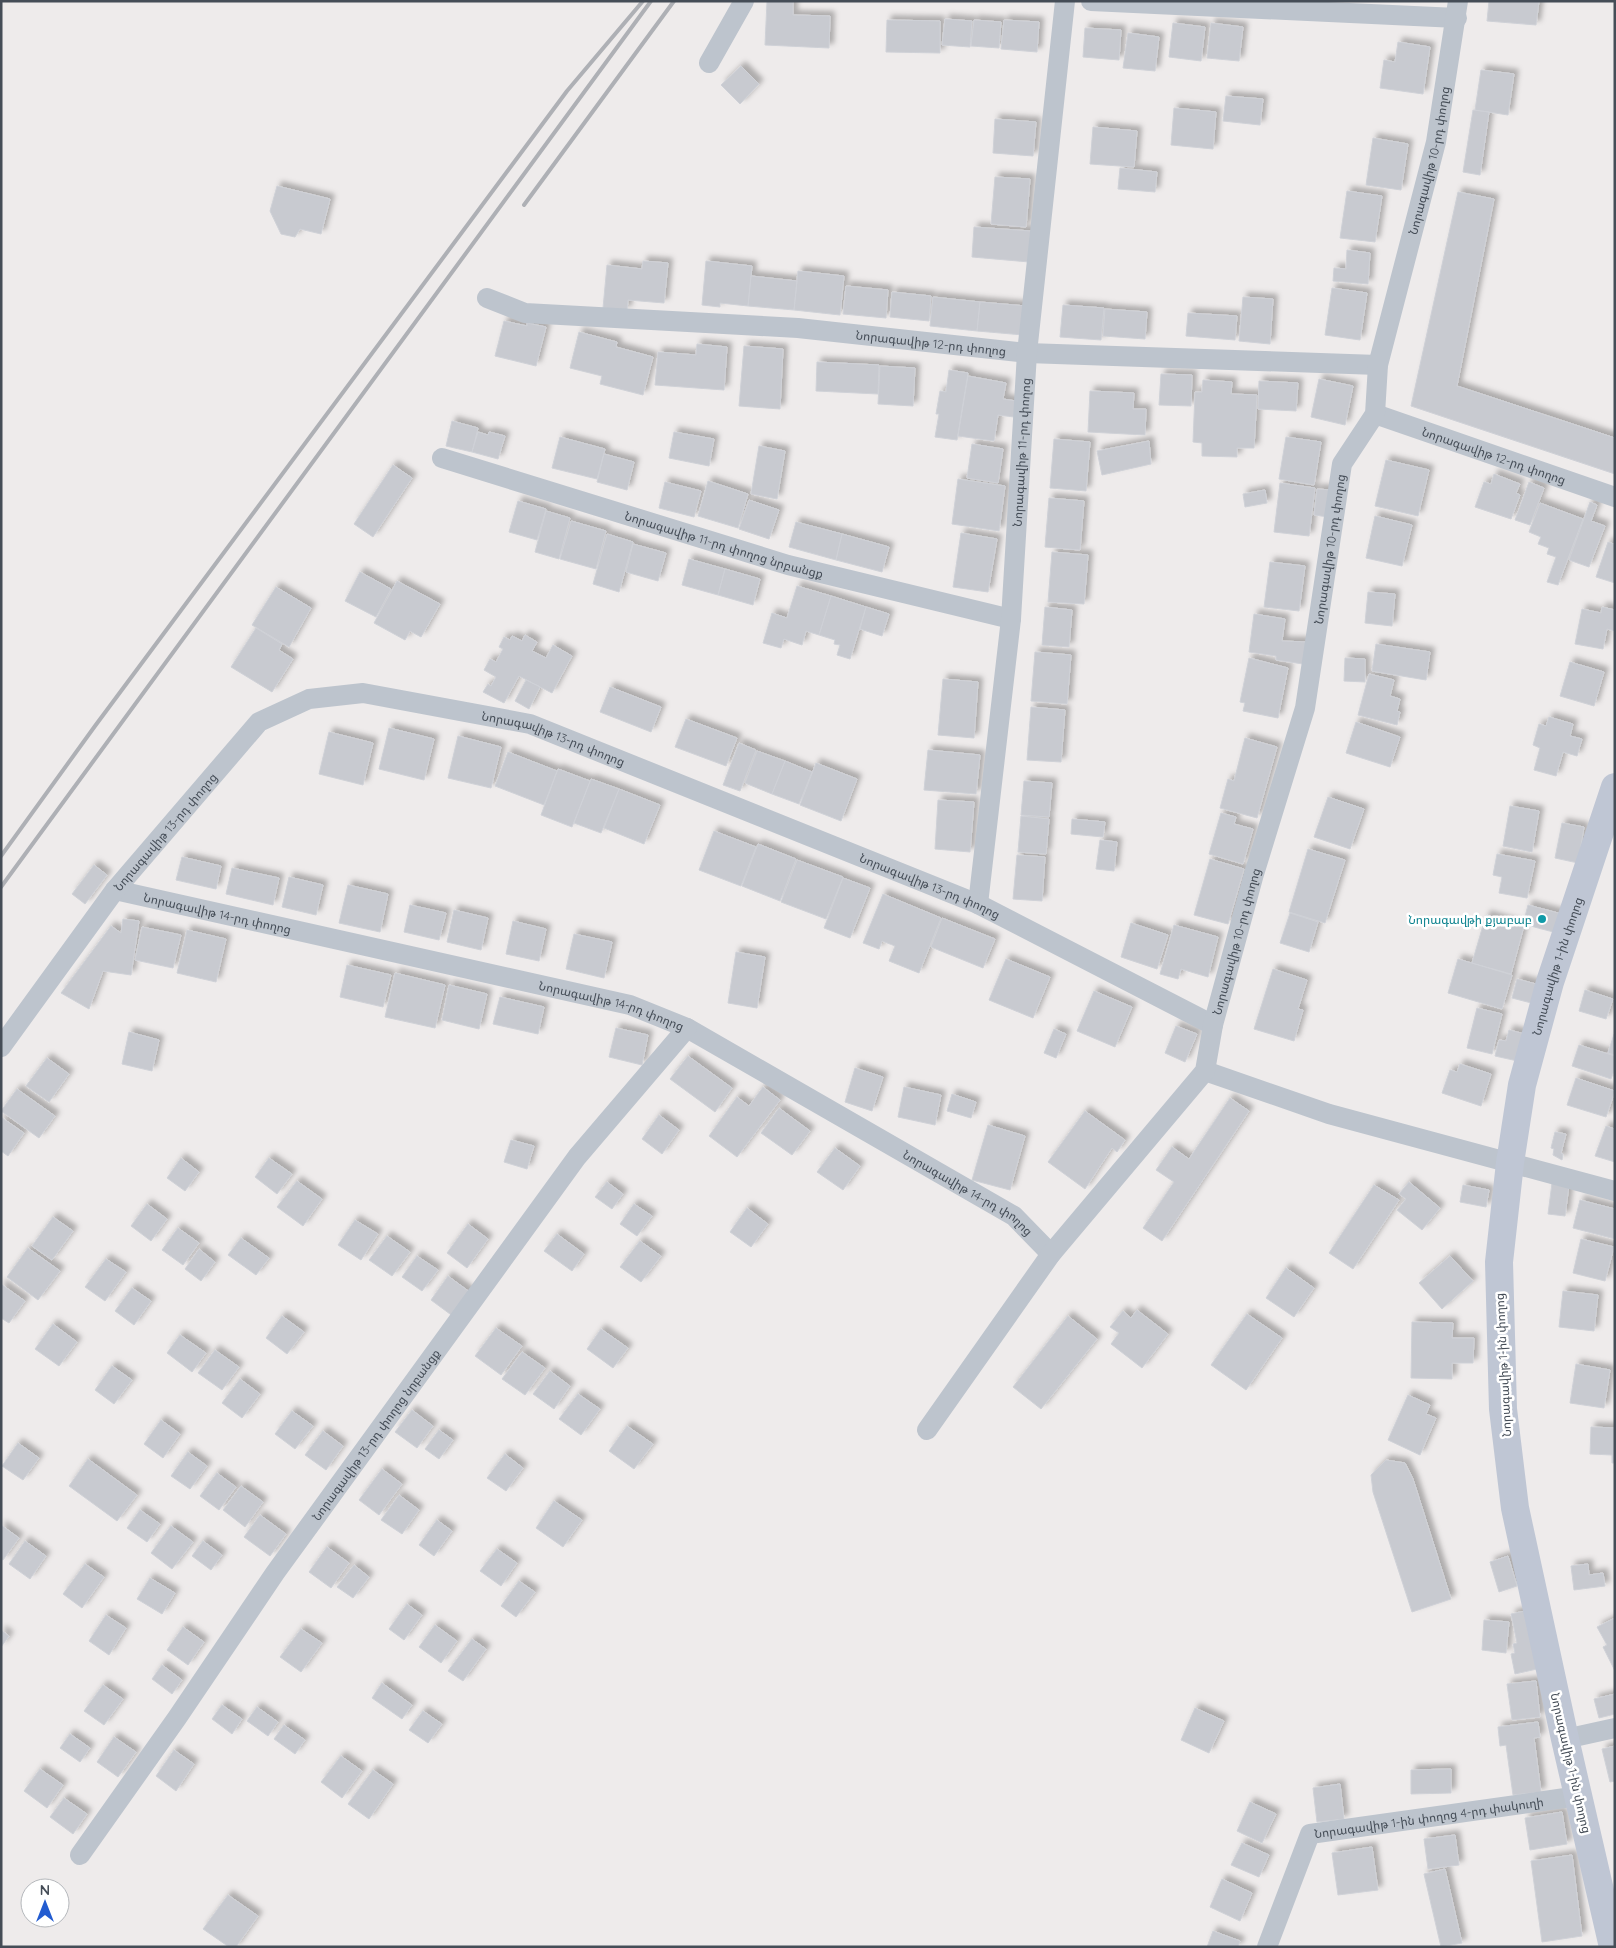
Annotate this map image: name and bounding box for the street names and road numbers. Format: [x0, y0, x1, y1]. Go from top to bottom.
street label: Նորագավիթ 10-րդ փողոց [1405, 85, 1452, 236]
street label: Նորագավիթ 12-րդ փողոց [855, 327, 1007, 358]
street label: Նորագավիթ 11-րդ փողոց [1009, 377, 1033, 527]
street label: Նորագավիթ 12-րդ փողոց [1420, 423, 1568, 487]
street label: Նորագավիթ 10-րդ փողոց [1310, 473, 1348, 625]
street label: Նորագավիթ 11-րդ փողոց նրբանցք [623, 507, 825, 581]
street label: Նորագավիթ 13-րդ փողոց [481, 708, 627, 769]
street label: Նորագավիթ 13-րդ փողոց [110, 769, 220, 894]
street label: Նորագավիթ 13-րդ փողոց [858, 850, 1003, 922]
street label: Նորագավիթ 10-րդ փողոց [1209, 866, 1263, 1016]
street label: Նորագավիթ 14-րդ փողոց [142, 889, 293, 937]
street label: Նորագավիթ 1-ին փողոց [1528, 895, 1585, 1037]
street label: Նորագավիթ 14-րդ փողոց [538, 977, 686, 1034]
street label: Նորագավիթ 14-րդ փողոց [900, 1146, 1036, 1238]
street label: Նորագավիթ 1-ին փողոց [1492, 1293, 1514, 1437]
street label: Նորագավիթ 13-րդ փողոց նրբանցք [308, 1346, 443, 1523]
street label: Նորագավիթ 1-ին փողոց [1548, 1691, 1594, 1835]
street label: Նորագավիթ 1-ին փողոց 4-րդ փակուղի [1313, 1794, 1545, 1841]

